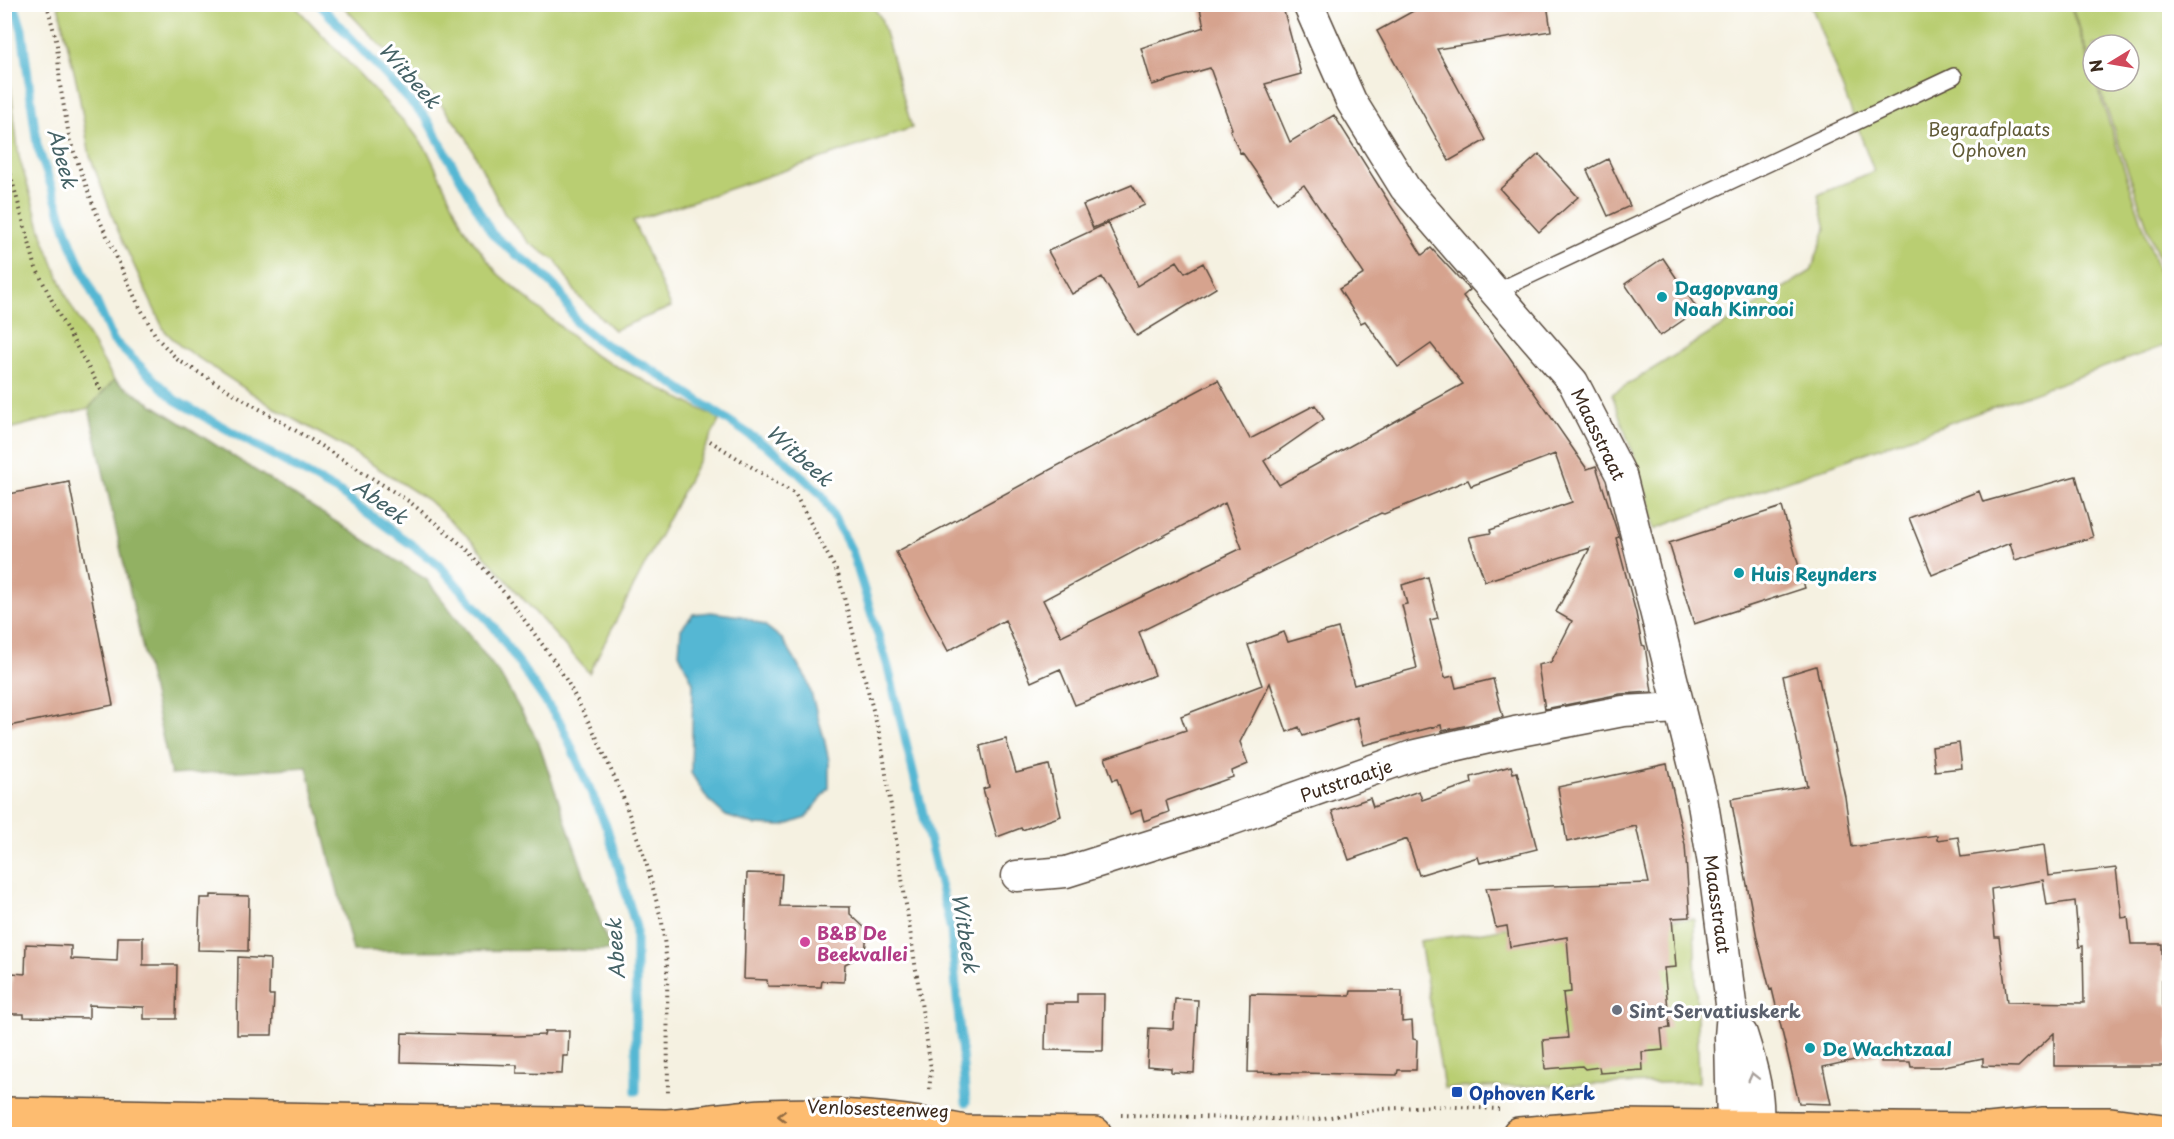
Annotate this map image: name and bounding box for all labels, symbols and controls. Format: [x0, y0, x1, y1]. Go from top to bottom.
north arrow [2081, 33, 2141, 93]
water label: Witbeek [372, 35, 449, 115]
text: N [2082, 58, 2108, 75]
park label: Begraafplaats Ophoven [1928, 115, 2050, 163]
water label: Abeek [40, 125, 86, 192]
place label: Dagopvang Noah Kinrooi [1674, 274, 1794, 322]
marker: Dagopvang Noah Kinrooi [1655, 290, 1669, 304]
street label: Maasstraat [1565, 383, 1633, 485]
water label: Witbeek [760, 417, 840, 494]
water label: Abeek [348, 471, 415, 531]
place label: Huis Reynders [1751, 560, 1877, 587]
marker: Huis Reynders [1732, 566, 1746, 580]
street label: Putstraatje [1296, 752, 1396, 808]
street label: Maasstraat [1698, 853, 1738, 955]
water label: Witbeek [945, 891, 987, 976]
water label: Abeek [598, 917, 632, 980]
place label: B&B De Beekvallei [817, 919, 908, 967]
marker: B&B De Beekvallei [798, 935, 812, 949]
place label: Sint-Servatiuskerk [1629, 997, 1801, 1024]
marker: Sint-Servatiuskerk [1610, 1003, 1624, 1017]
place label: De Wachtzaal [1822, 1035, 1952, 1062]
marker: De Wachtzaal [1803, 1041, 1817, 1055]
one-way arrow [1747, 1073, 1760, 1083]
place label: Ophoven Kerk [1469, 1079, 1595, 1106]
marker: Ophoven Kerk [1450, 1085, 1464, 1099]
street label: Venlosesteenweg [807, 1092, 949, 1124]
one-way arrow [777, 1110, 786, 1122]

